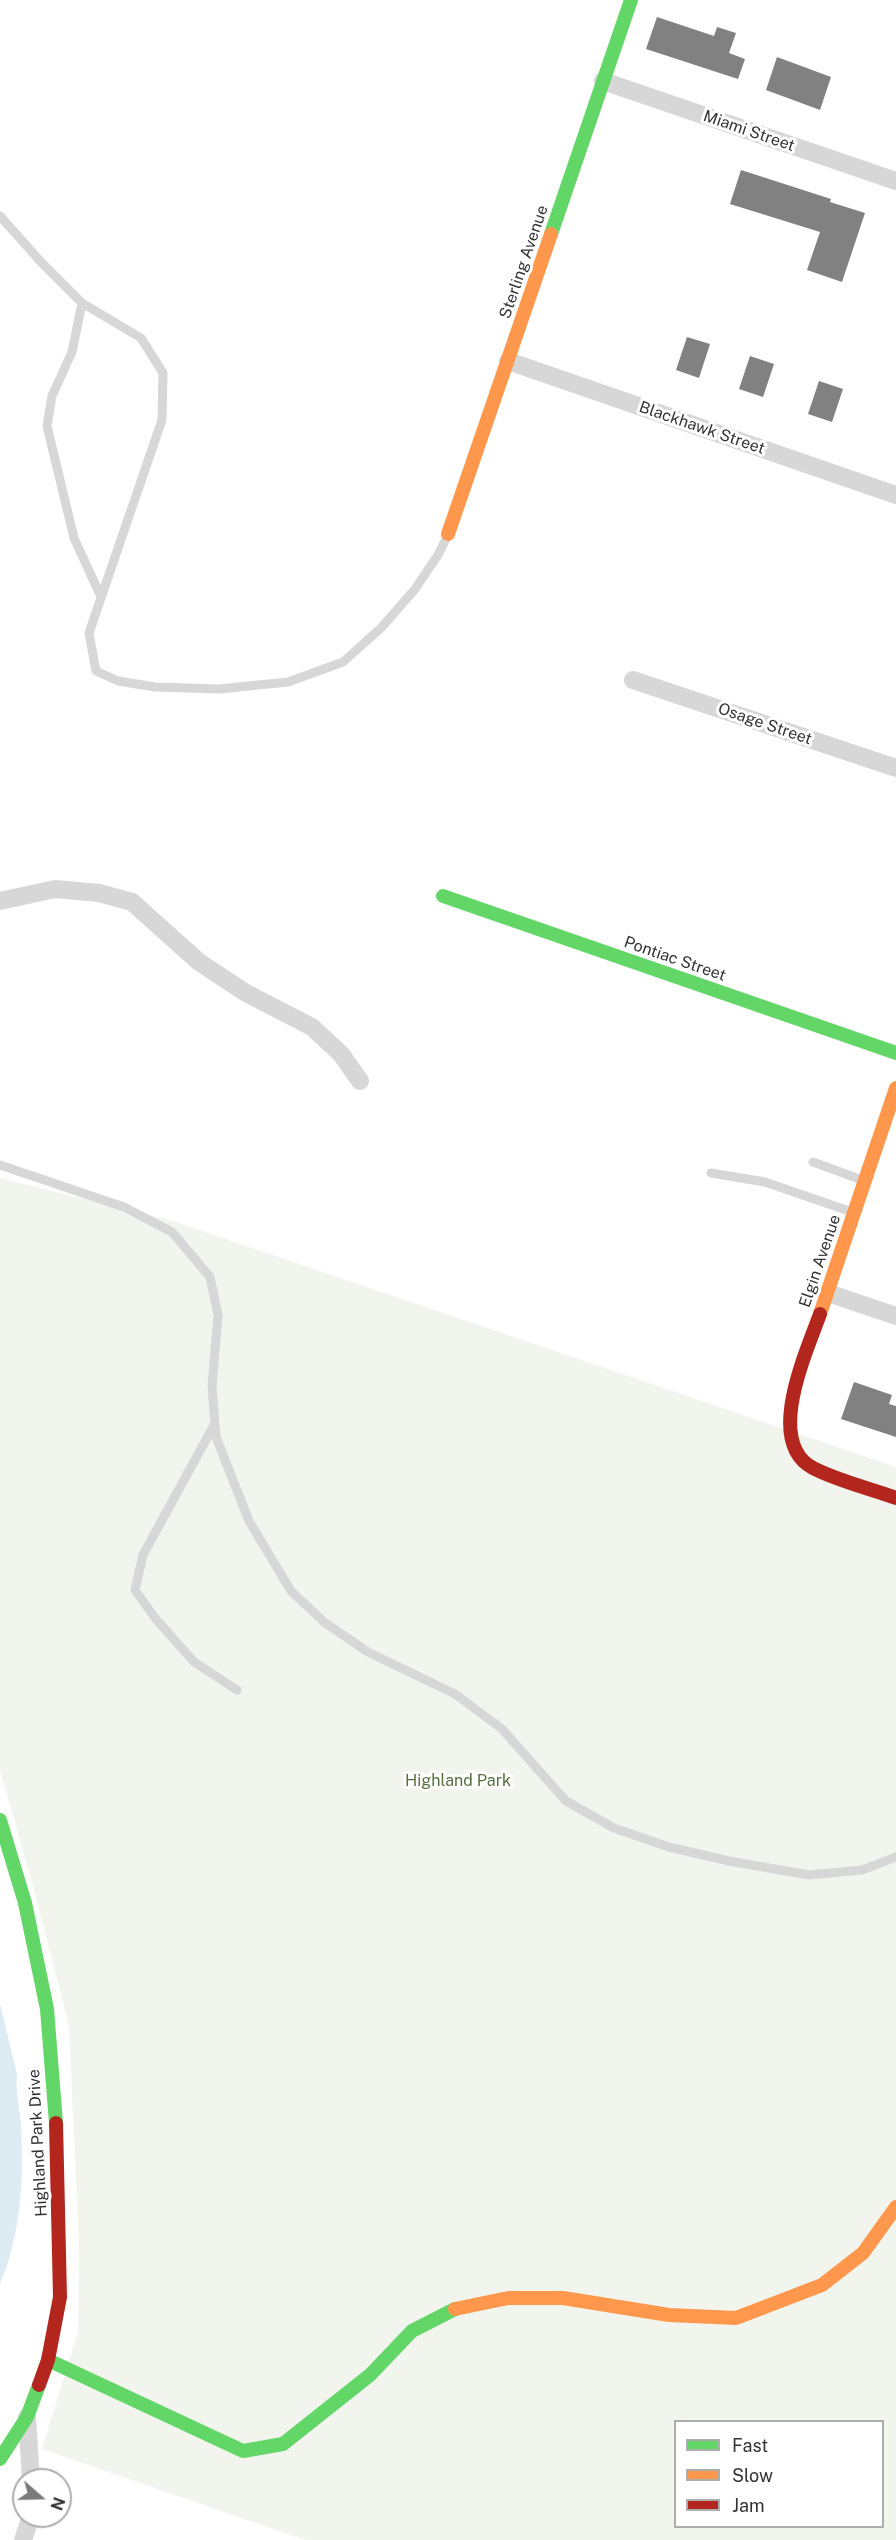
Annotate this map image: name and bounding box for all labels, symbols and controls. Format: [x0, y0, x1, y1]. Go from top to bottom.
street label: Miami Street [701, 106, 797, 156]
street label: Sterling Avenue [496, 203, 552, 321]
street label: Blackhawk Street [637, 397, 767, 459]
street label: Osage Street [716, 699, 814, 749]
street label: Pontiac Street [622, 933, 728, 985]
street label: Elgin Avenue [795, 1212, 845, 1310]
park label: Highland Park [405, 1771, 511, 1791]
street label: Highland Park Drive [25, 2069, 51, 2217]
legend [674, 2420, 884, 2528]
text: Fast [732, 2435, 768, 2456]
text: Slow [732, 2465, 773, 2486]
north arrow [12, 2468, 72, 2528]
text: N [46, 2495, 69, 2513]
text: Jam [732, 2495, 765, 2516]

